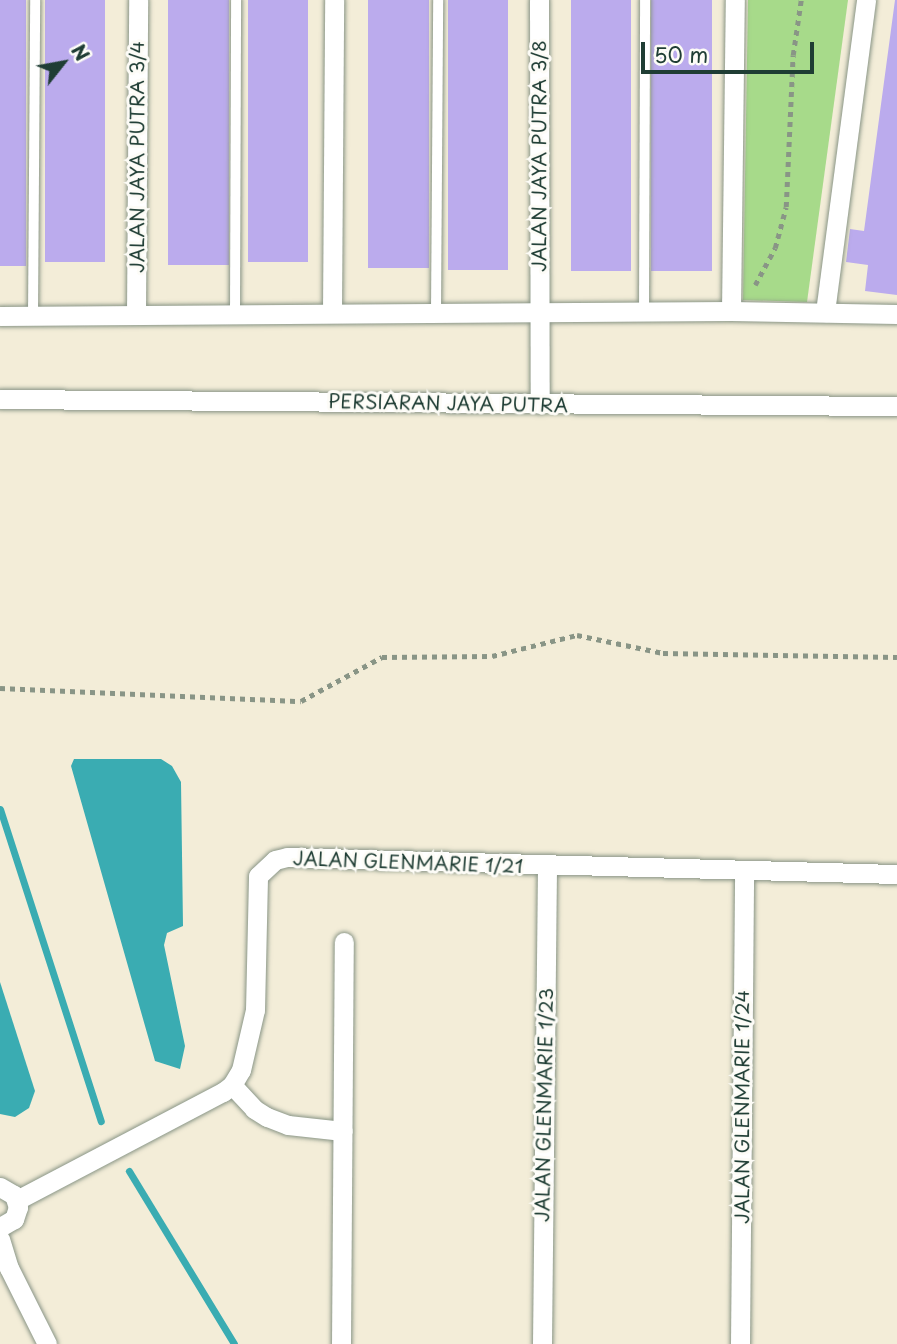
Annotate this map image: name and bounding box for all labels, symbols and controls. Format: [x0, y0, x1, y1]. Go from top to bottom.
north arrow [28, 28, 98, 98]
scale bar [645, 28, 818, 72]
text: 50 m [654, 38, 708, 70]
text: N [65, 39, 97, 66]
street label: JALAN JAYA PUTRA 3/8 [528, 40, 550, 272]
street label: JALAN JAYA PUTRA 3/4 [126, 41, 148, 273]
street label: PERSIARAN JAYA PUTRA [326, 389, 570, 417]
street label: JALAN GLENMARIE 1/21 [292, 847, 524, 877]
street label: JALAN GLENMARIE 1/23 [531, 987, 557, 1223]
street label: JALAN GLENMARIE 1/24 [731, 989, 753, 1225]

